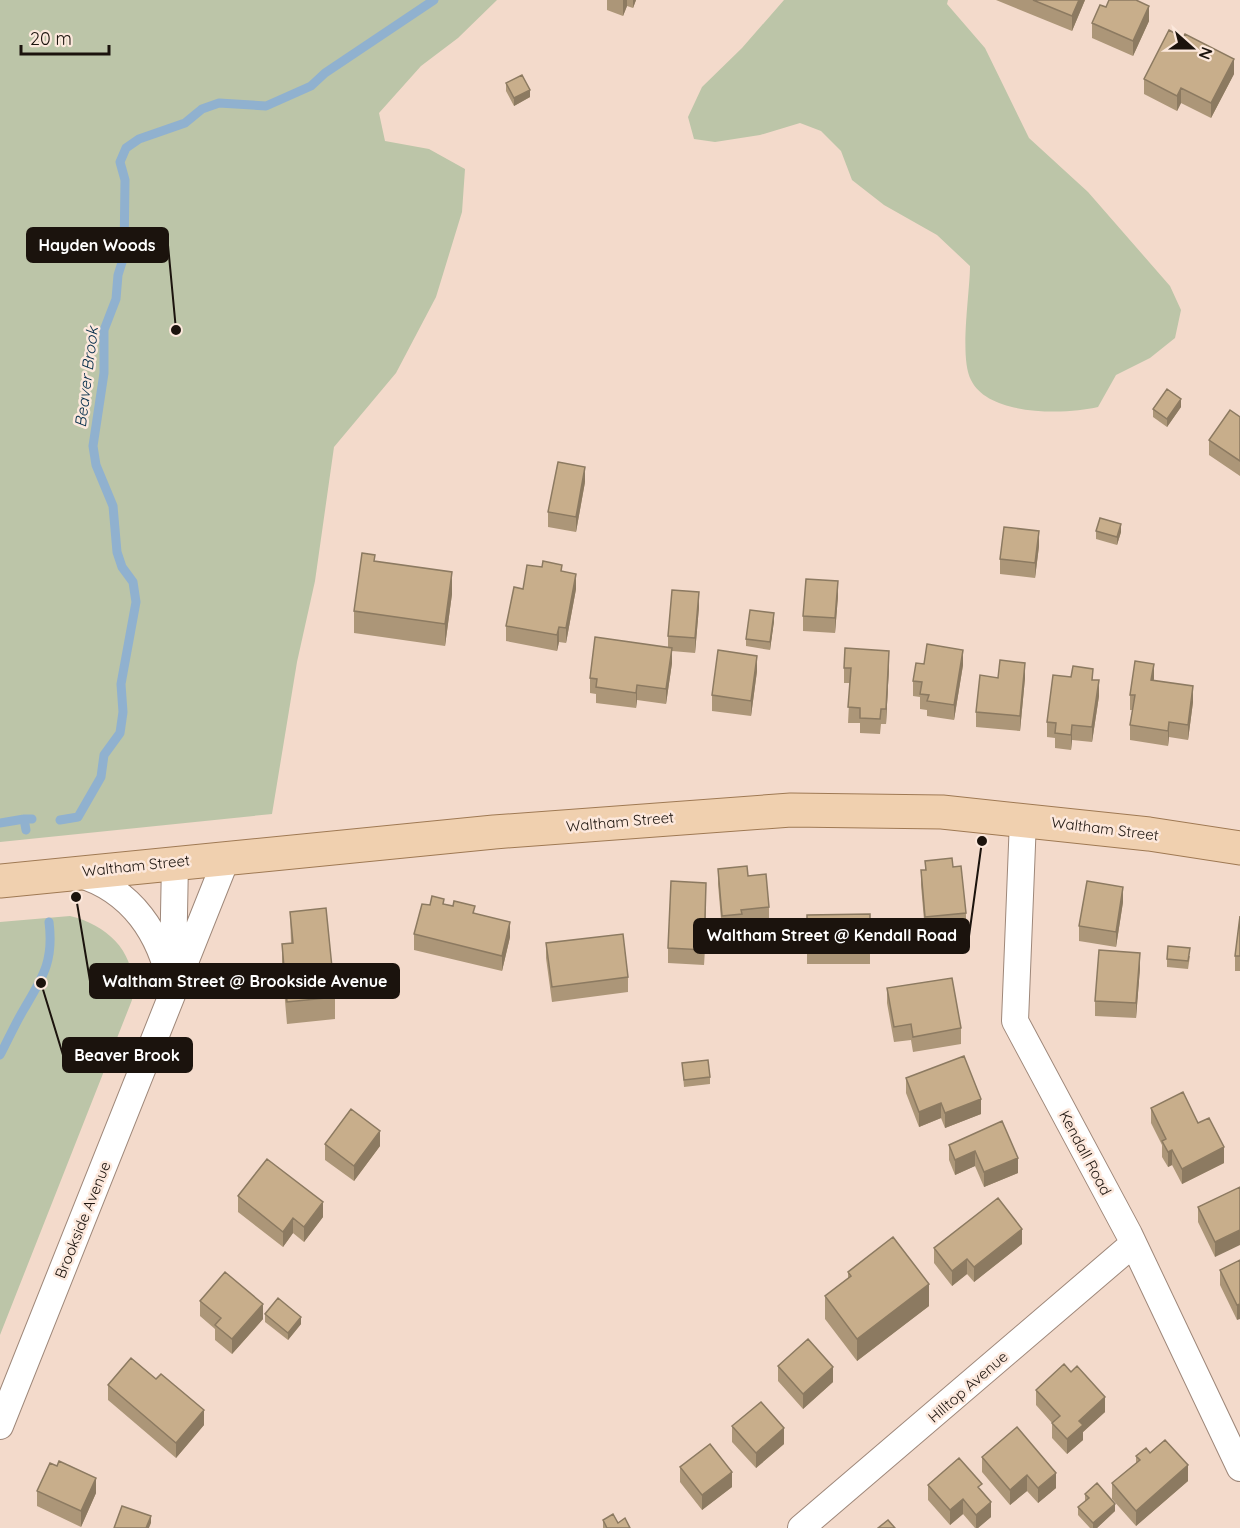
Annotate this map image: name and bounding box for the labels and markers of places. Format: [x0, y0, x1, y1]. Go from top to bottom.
callout: Hayden Woods [27, 228, 168, 262]
callout: Waltham Street @ Kendall Road [694, 919, 969, 953]
callout: Waltham Street @ Brookside Avenue [90, 964, 399, 998]
callout: Beaver Brook [63, 1038, 192, 1072]

